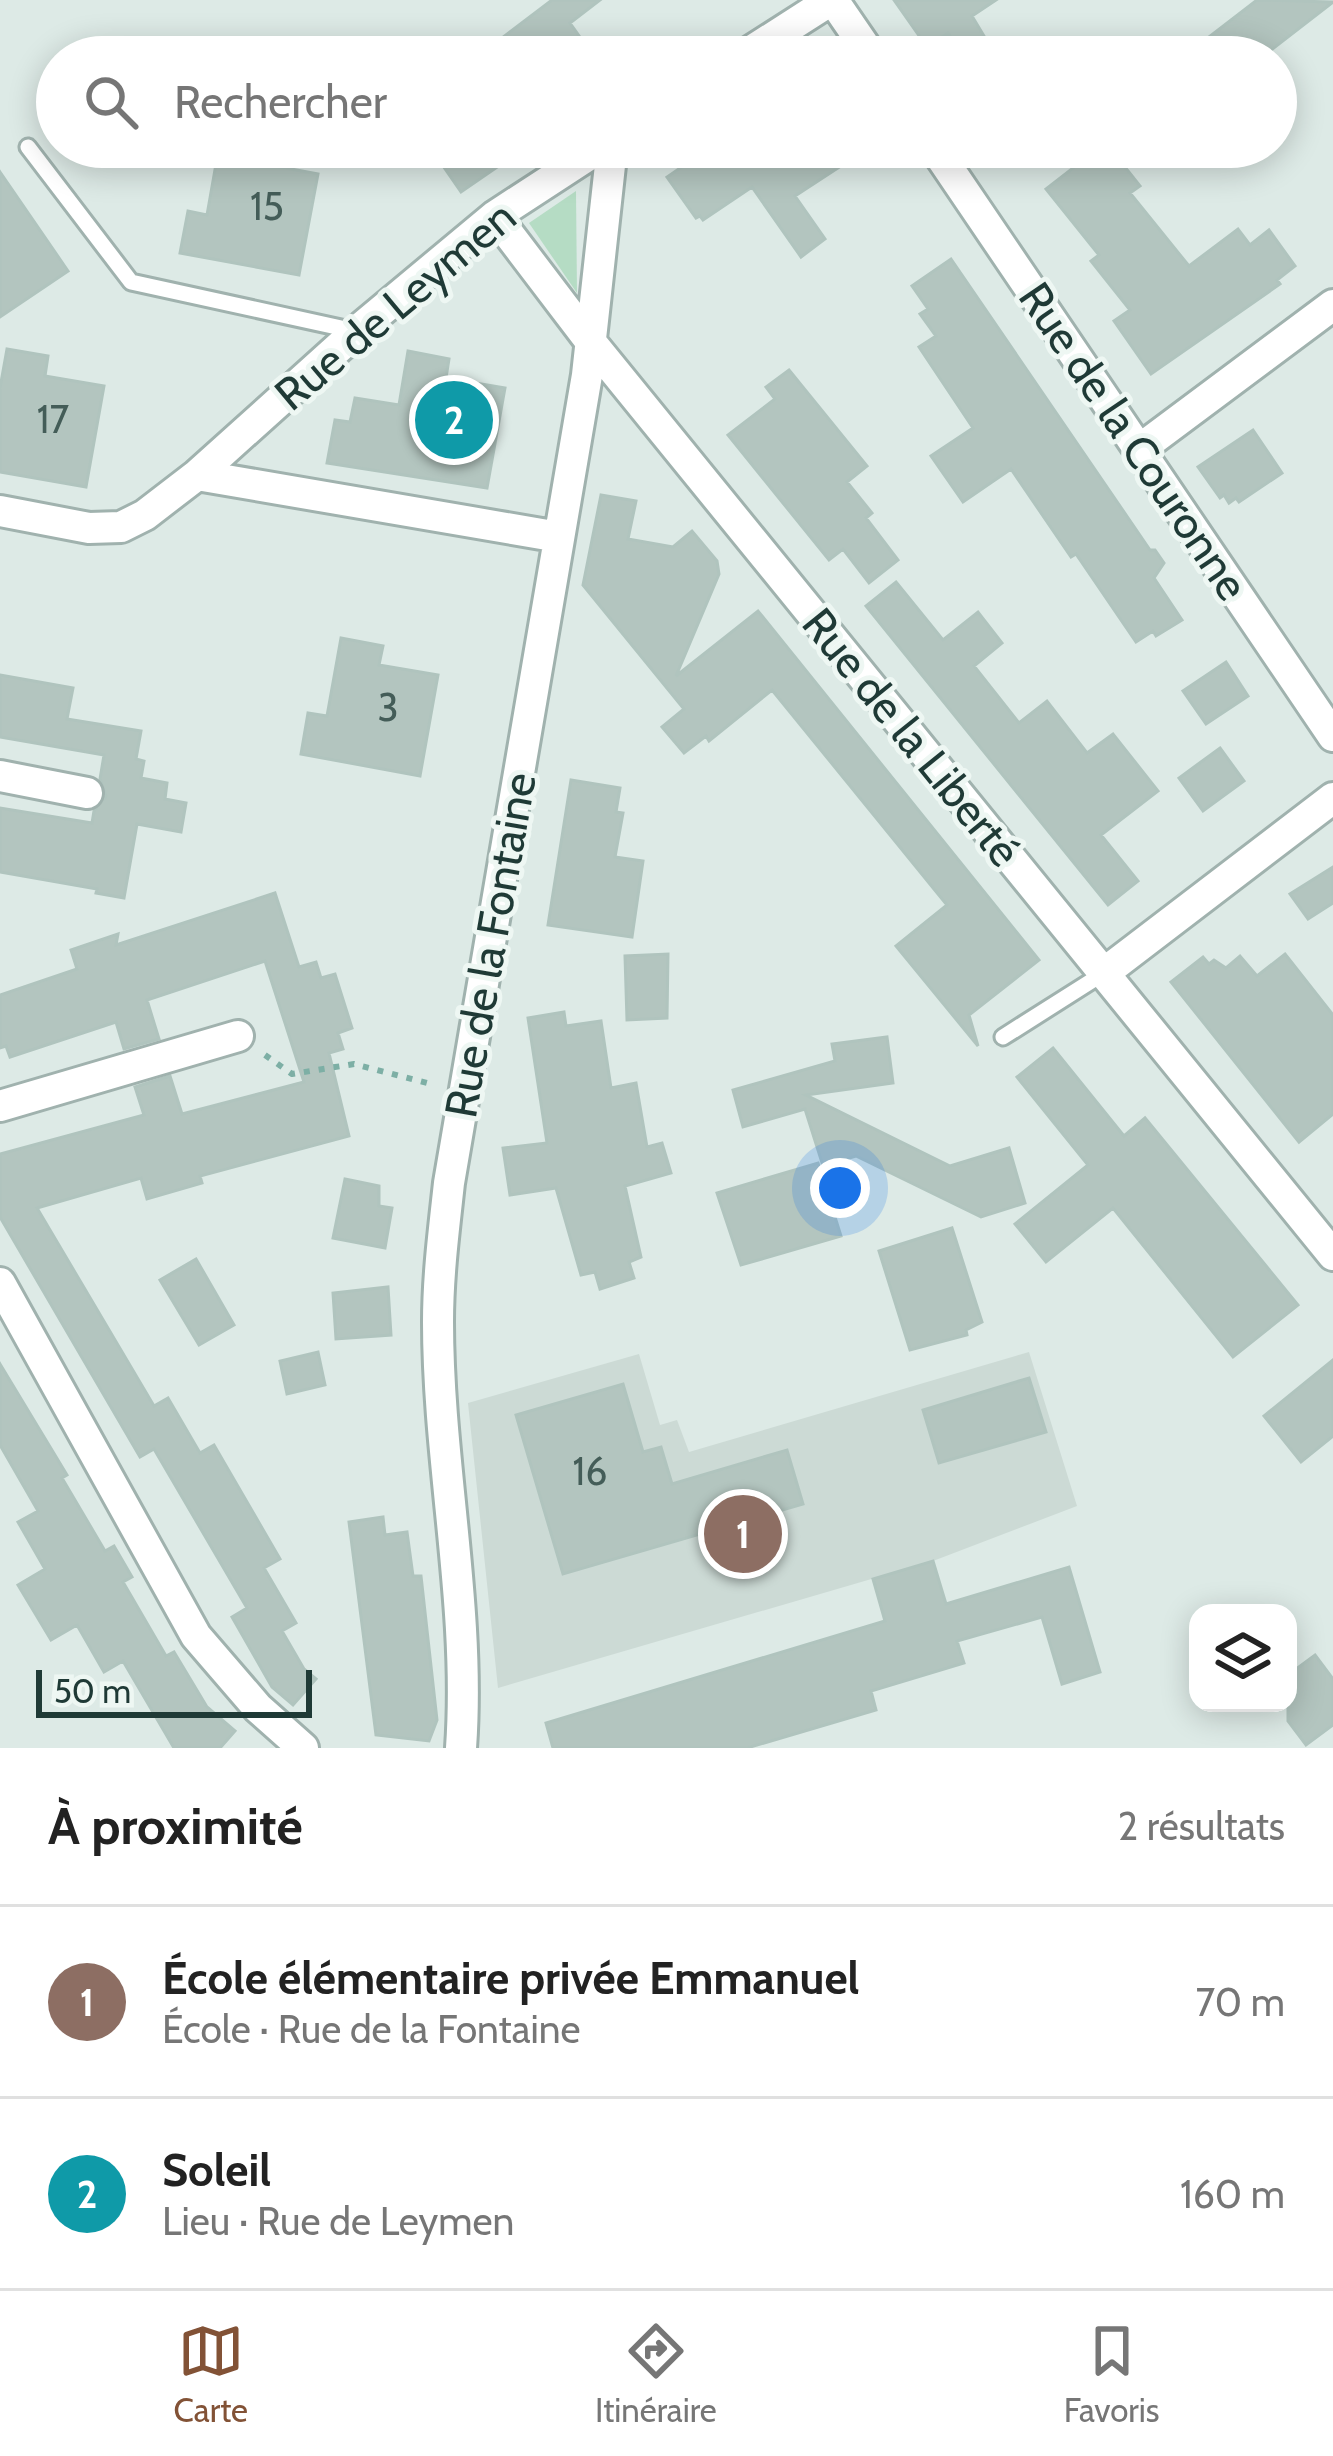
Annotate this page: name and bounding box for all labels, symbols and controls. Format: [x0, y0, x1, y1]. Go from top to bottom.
search box [36, 36, 1297, 168]
icon: search [78, 69, 144, 135]
text: Rechercher [174, 75, 387, 129]
house number: 15 [250, 182, 284, 230]
street label: Rue de Leymen [264, 189, 526, 421]
street label: Rue de la Couronne [1008, 272, 1260, 610]
pin: 2 [415, 375, 493, 465]
house number: 17 [37, 395, 70, 443]
street label: Rue de la Liberté [792, 597, 1032, 877]
house number: 3 [377, 683, 399, 731]
street label: Rue de la Fontaine [433, 768, 547, 1122]
your location [810, 1158, 870, 1218]
house number: 16 [573, 1447, 607, 1495]
pin: 1 [704, 1489, 782, 1579]
map controls [1189, 1604, 1297, 1712]
button: layers [1189, 1604, 1297, 1712]
scale bar [36, 1664, 312, 1717]
text: 50 m [54, 1671, 131, 1711]
text: À proximité [48, 1795, 303, 1857]
text: 2 résultats [1118, 1802, 1285, 1850]
text: École élémentaire privée Emmanuel [162, 1951, 859, 2005]
text: 1 [80, 1978, 94, 2026]
text: 70 m [1196, 1978, 1285, 2026]
text: École · Rue de la Fontaine [162, 2005, 581, 2053]
text: Soleil [162, 2143, 271, 2197]
text: 2 [77, 2170, 97, 2218]
text: 160 m [1180, 2170, 1285, 2218]
text: Lieu · Rue de Leymen [162, 2197, 514, 2245]
tab: Carte [174, 2318, 248, 2430]
tab: Itinéraire [595, 2318, 717, 2430]
tab: Favoris [1064, 2318, 1159, 2430]

